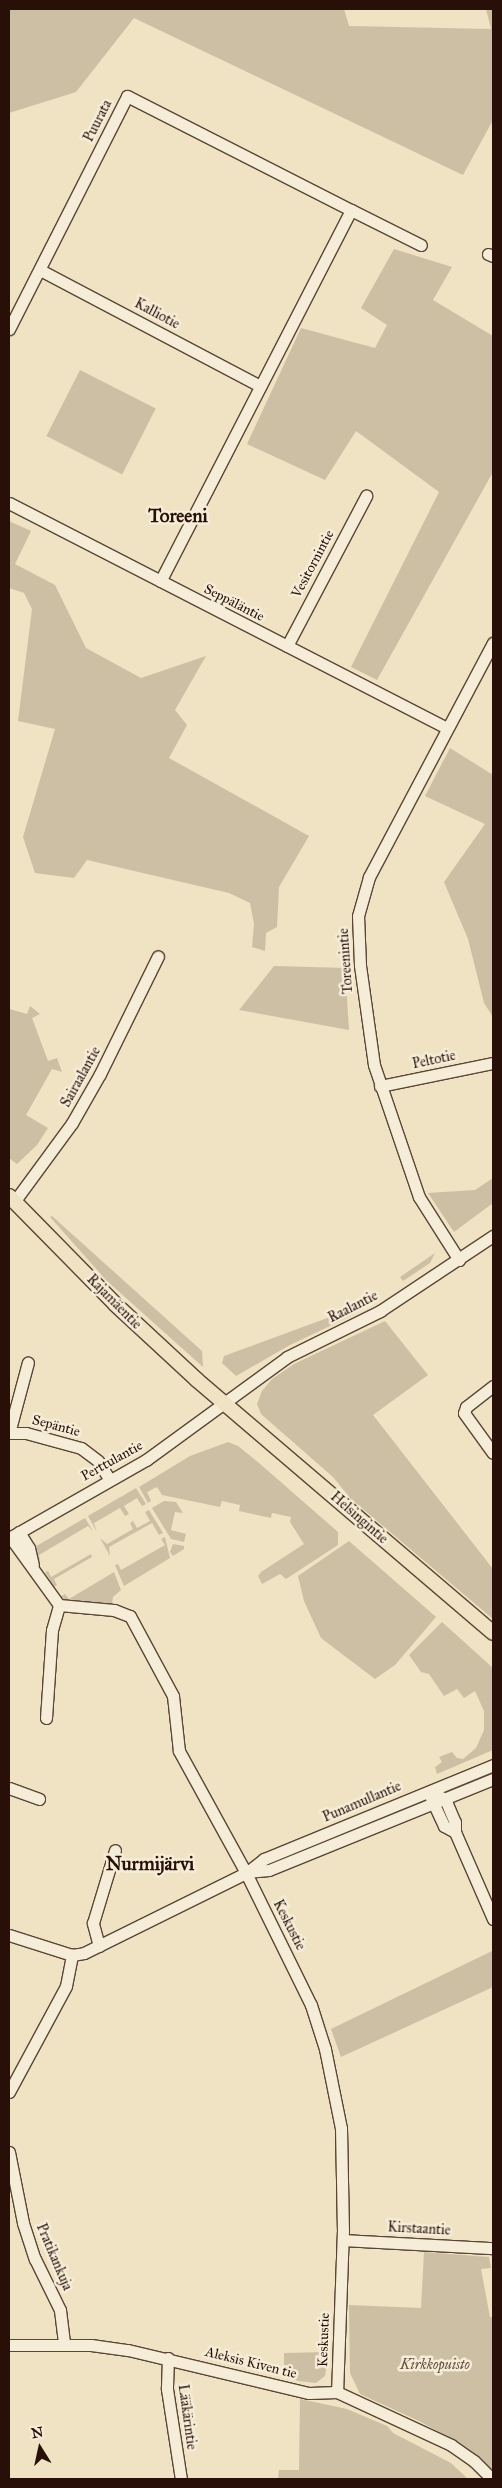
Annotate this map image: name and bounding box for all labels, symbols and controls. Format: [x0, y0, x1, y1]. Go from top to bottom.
street label: Puurata [80, 97, 116, 145]
street label: Kalliotie [131, 295, 183, 333]
district label: Toreeni [148, 505, 208, 527]
street label: Vesitornintie [288, 527, 338, 601]
street label: Seppäläntie [201, 581, 267, 625]
street label: Toreenintie [335, 928, 357, 994]
street label: Sairaalantie [57, 1044, 105, 1110]
street label: Peltotie [411, 1047, 457, 1073]
street label: Rajamäentie [83, 1271, 145, 1333]
street label: Raalantie [325, 1287, 381, 1327]
street label: Sepäntie [30, 1412, 82, 1440]
street label: Perttulantie [78, 1437, 146, 1485]
street label: Helsingintie [327, 1489, 391, 1547]
street label: Punamullantie [320, 1778, 404, 1826]
district label: Nurmijärvi [106, 1853, 194, 1875]
street label: Keskustie [269, 1897, 309, 1953]
street label: Kirstaantie [387, 2219, 451, 2239]
street label: Pratikankuja [32, 2221, 76, 2293]
street label: Keskustie [315, 2313, 333, 2367]
street label: Aleksis Kiven tie [204, 2344, 298, 2382]
park label: Kirkkopuisto [400, 2357, 470, 2373]
street label: Lääkärintie [174, 2383, 200, 2451]
north arrow [15, 2423, 65, 2473]
text: N [30, 2423, 45, 2442]

